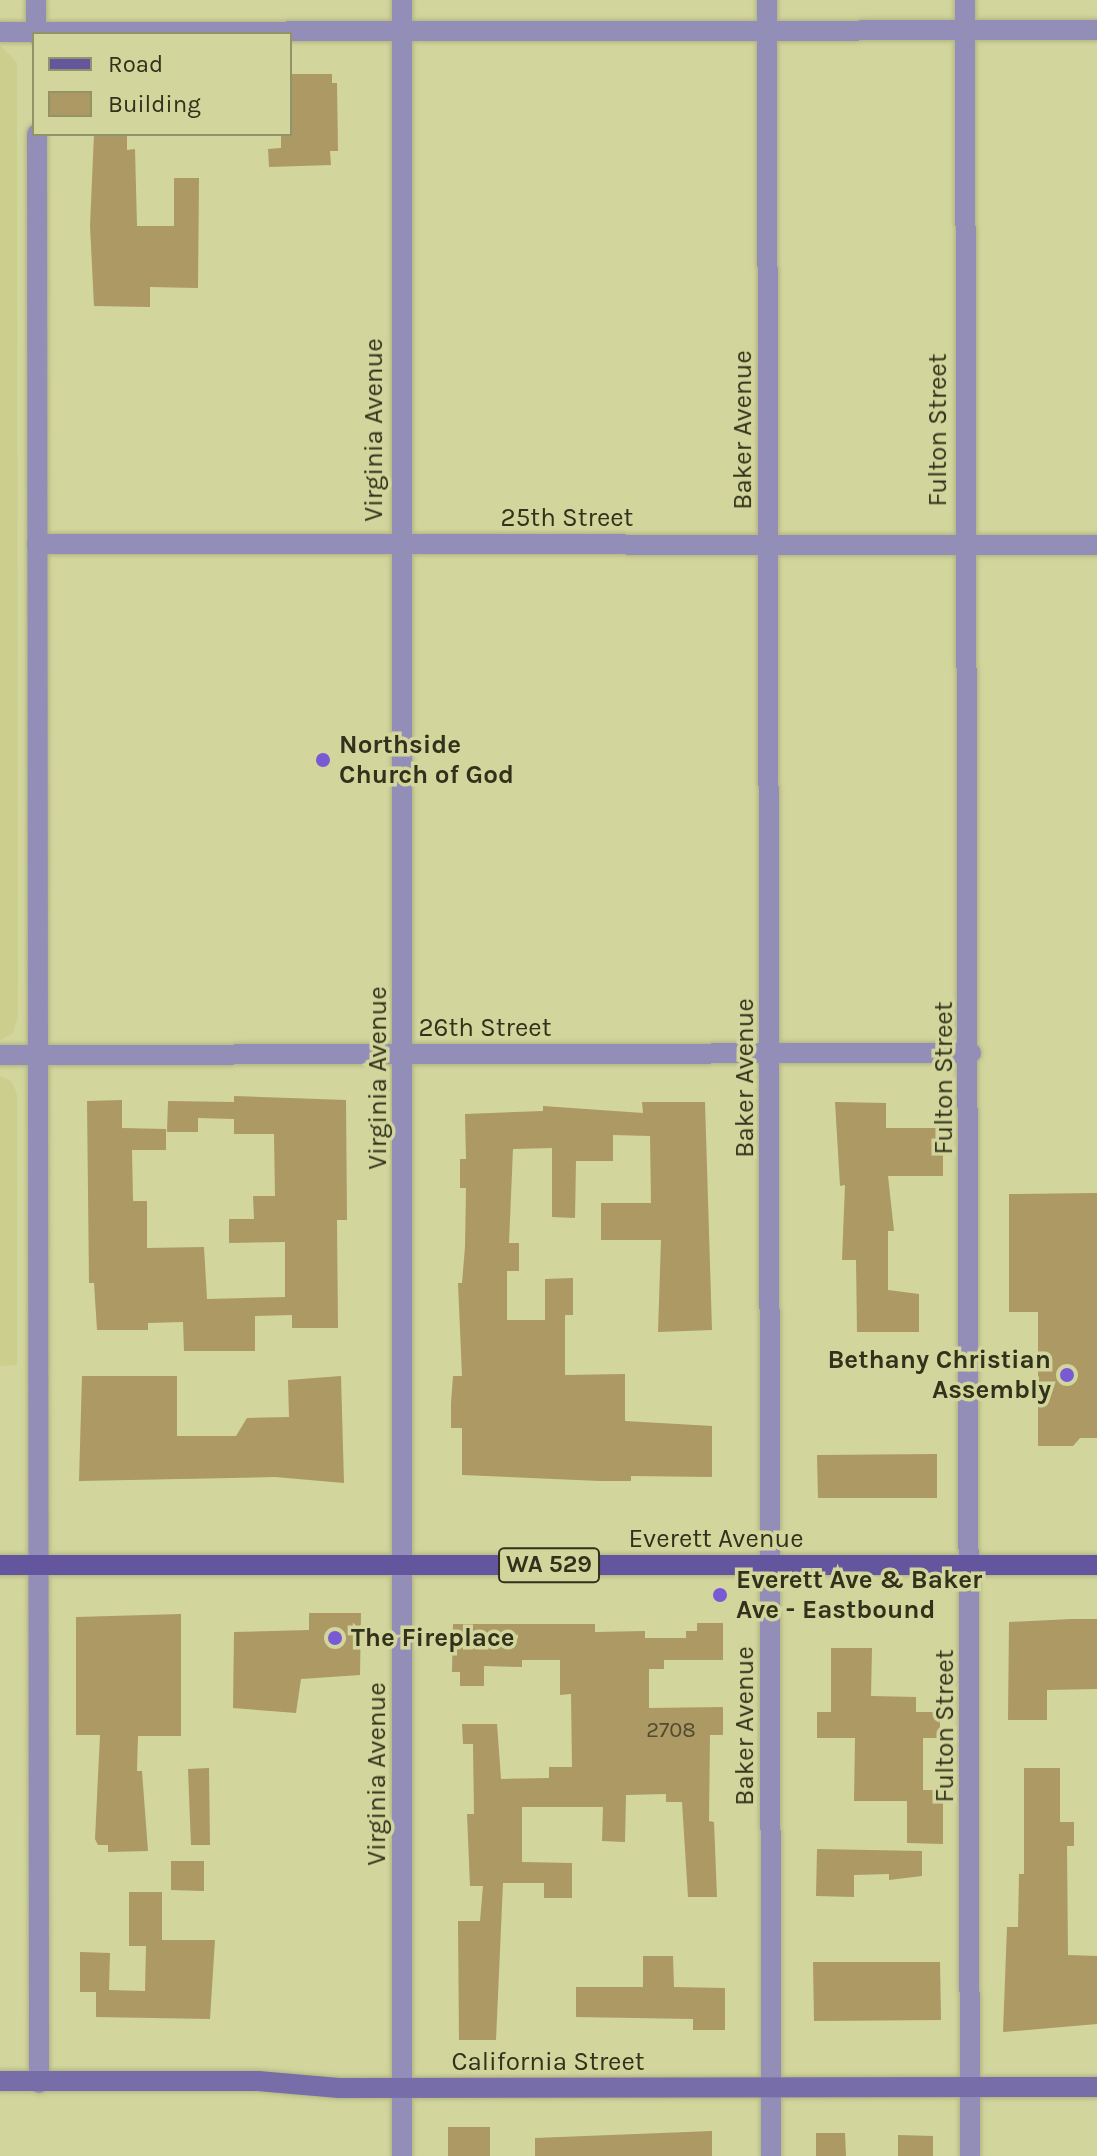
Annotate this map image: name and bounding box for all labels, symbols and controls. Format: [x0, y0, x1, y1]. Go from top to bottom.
legend [32, 32, 292, 136]
text: Road [108, 50, 163, 78]
text: Building [108, 90, 201, 118]
street label: Virginia Avenue [358, 338, 390, 522]
street label: Baker Avenue [727, 350, 759, 510]
street label: Fulton Street [922, 353, 954, 507]
street label: 25th Street [501, 502, 633, 534]
place label: Northside Church of God [339, 729, 514, 790]
marker: Northside Church of God [314, 751, 332, 769]
street label: Virginia Avenue [362, 986, 394, 1170]
street label: Baker Avenue [729, 998, 761, 1158]
street label: Fulton Street [928, 1001, 960, 1155]
street label: 26th Street [419, 1012, 551, 1044]
place label: Bethany Christian Assembly [828, 1344, 1051, 1406]
marker: Bethany Christian Assembly [1058, 1366, 1076, 1384]
street label: Everett Avenue [628, 1523, 804, 1555]
road number: WA 529 [497, 1545, 601, 1585]
place label: Everett Ave & Baker Ave - Eastbound [736, 1564, 982, 1626]
marker: Everett Ave & Baker Ave - Eastbound [711, 1586, 729, 1604]
place label: The Fireplace [351, 1622, 515, 1654]
marker: The Fireplace [326, 1629, 344, 1647]
street label: Baker Avenue [729, 1646, 761, 1806]
street label: Fulton Street [929, 1649, 961, 1803]
street label: Virginia Avenue [361, 1682, 393, 1866]
house number: 2708 [646, 1718, 696, 1744]
street label: California Street [451, 2046, 645, 2078]

